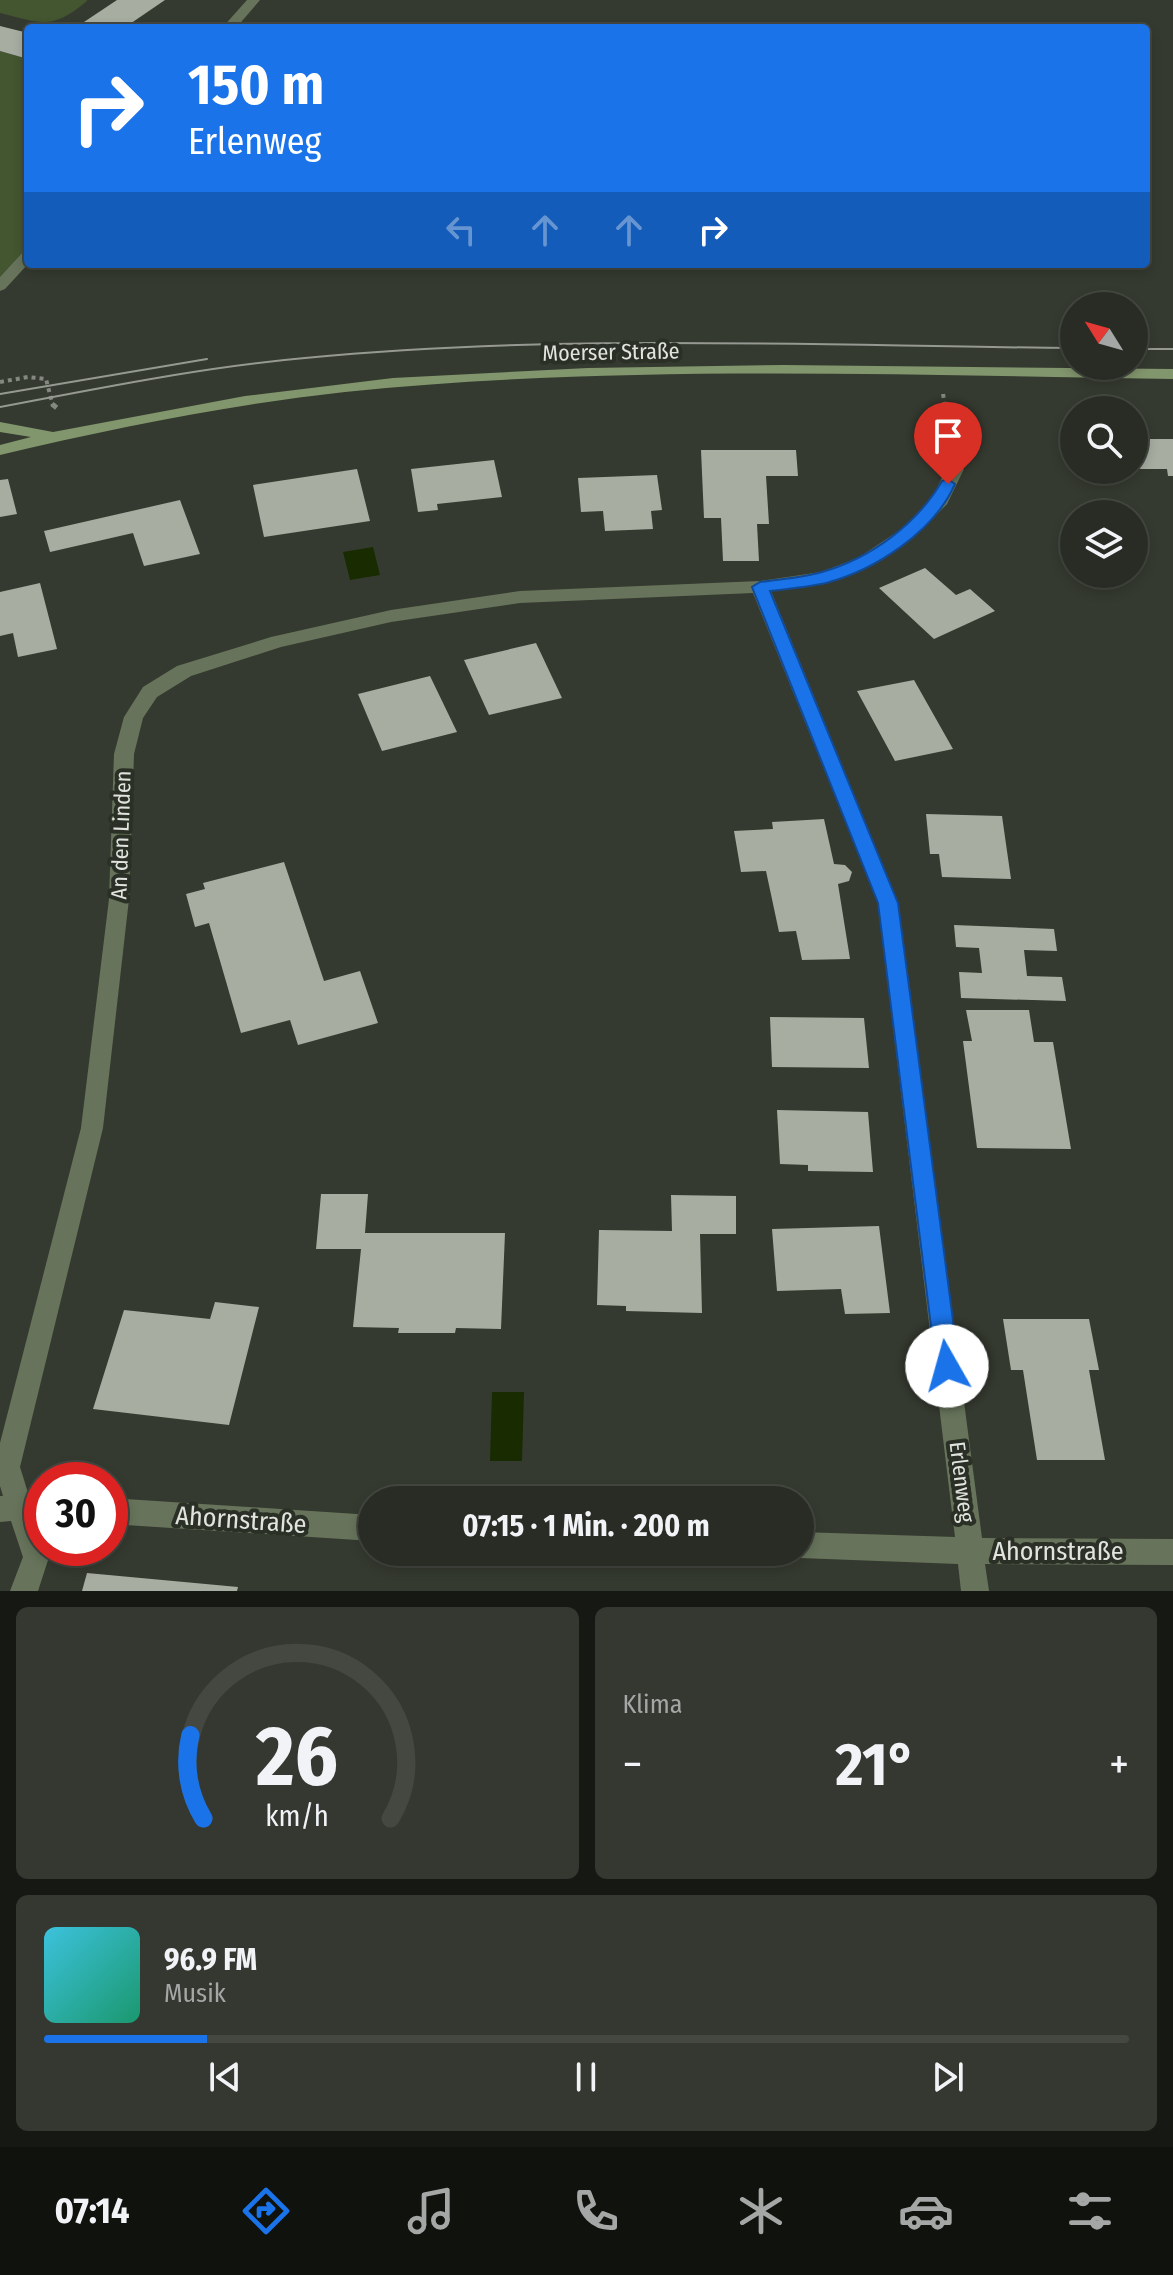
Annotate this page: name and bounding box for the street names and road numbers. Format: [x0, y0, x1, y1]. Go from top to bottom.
street label: Moerser Straße [542, 337, 680, 367]
street label: An den Linden [105, 770, 137, 900]
street label: Erlenweg [944, 1440, 980, 1525]
street label: Ahornstraße [174, 1500, 308, 1540]
street label: Ahornstraße [992, 1536, 1124, 1567]

